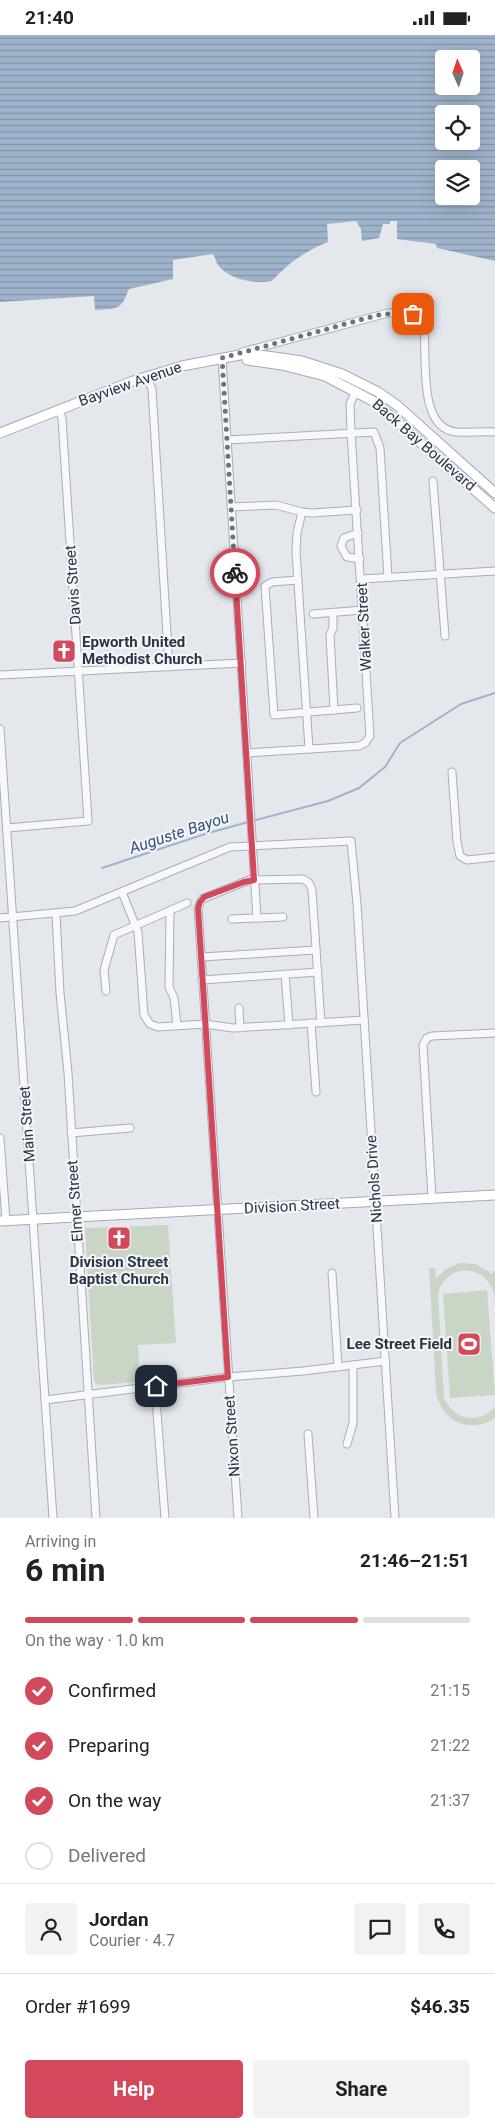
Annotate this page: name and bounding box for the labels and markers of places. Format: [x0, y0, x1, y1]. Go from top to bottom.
pin [392, 293, 434, 335]
place label: Epworth United Methodist Church [82, 633, 202, 668]
church icon: Epworth United Methodist Church [51, 638, 77, 664]
church icon: Division Street Baptist Church [106, 1225, 132, 1251]
place label: Division Street Baptist Church [69, 1253, 169, 1288]
sports icon: Lee Street Field [456, 1331, 482, 1357]
place label: Lee Street Field [347, 1335, 452, 1353]
pin [135, 1365, 177, 1407]

